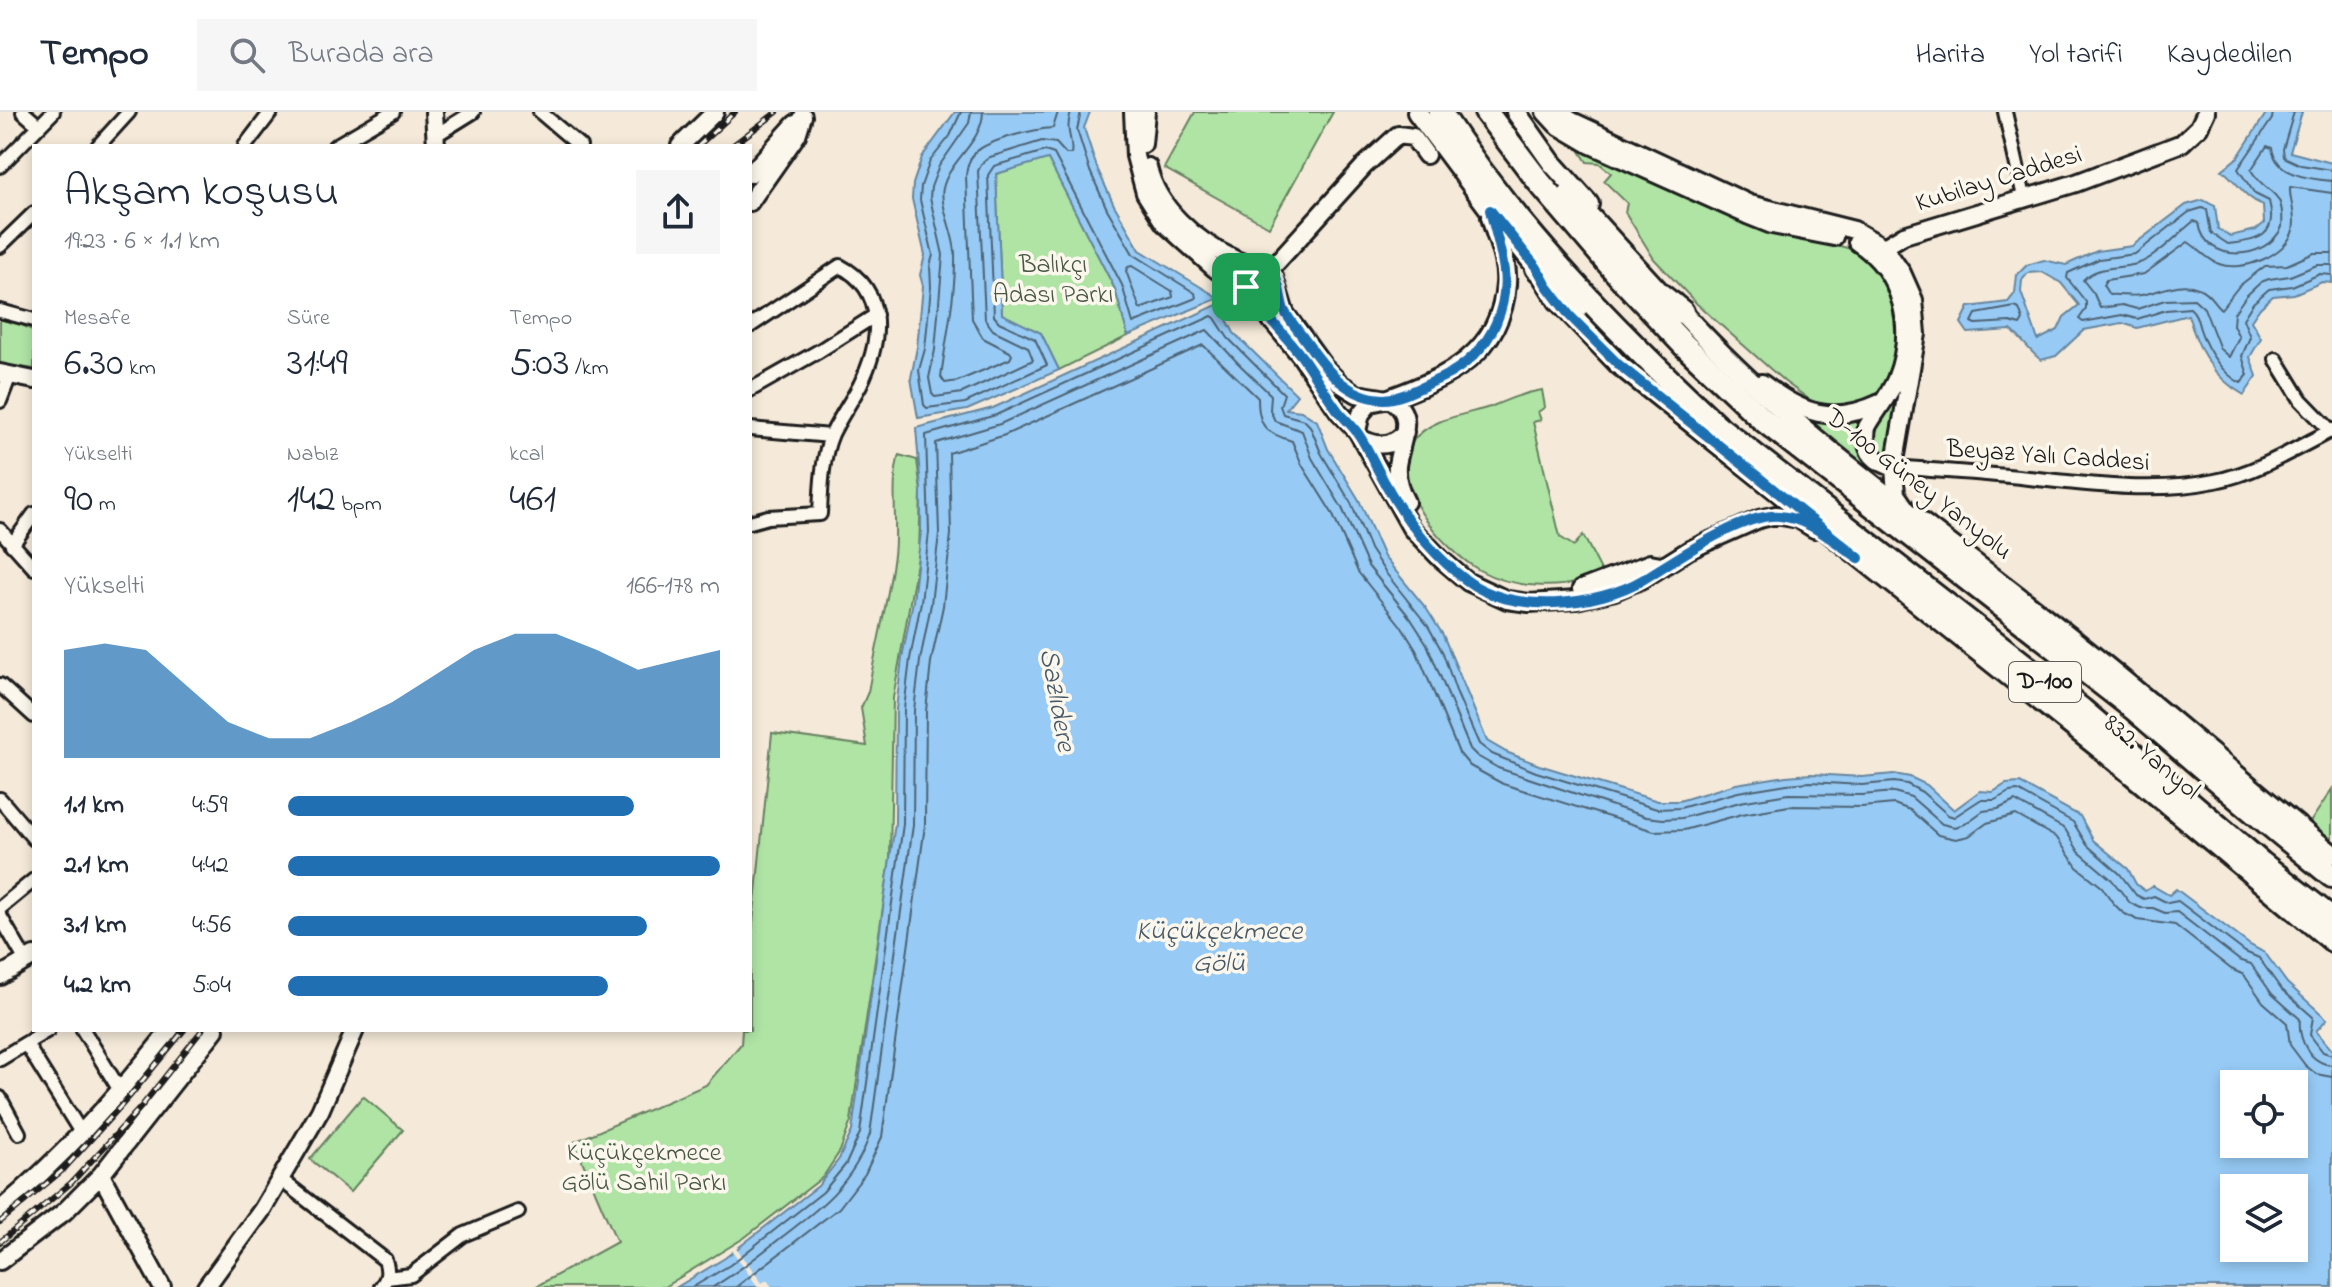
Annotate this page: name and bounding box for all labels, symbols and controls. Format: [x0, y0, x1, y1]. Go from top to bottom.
search box [197, 19, 757, 91]
text: Tempo [40, 27, 149, 83]
icon: search [225, 33, 269, 77]
text: Burada ara [289, 33, 434, 77]
text: Harita [1915, 35, 1985, 76]
text: Yol tarifi [2029, 35, 2123, 76]
text: Kaydedilen [2167, 35, 2292, 76]
street label: Kubilay Caddesi [1911, 137, 2087, 223]
text: Akşam koşusu [64, 161, 339, 225]
button: share [636, 170, 720, 254]
text: 19:23 · 6 × 1.1 km [64, 223, 220, 261]
park label: Balıkçı Adası Parkı [993, 247, 1113, 315]
pin [1212, 253, 1280, 321]
icon: arrive [1224, 265, 1268, 309]
text: Mesafe [64, 303, 130, 335]
text: Süre [287, 303, 330, 335]
text: Tempo [509, 303, 572, 335]
text: 6.30 [64, 335, 124, 394]
text: 31:49 [287, 335, 348, 394]
text: 5:03 [509, 335, 569, 394]
text: km [124, 353, 156, 385]
text: /km [569, 353, 608, 385]
street label: D-100 Güney Yanyolu [1815, 399, 2020, 570]
street label: Beyaz Yalı Caddesi [1944, 431, 2151, 483]
text: Yükselti [64, 439, 132, 471]
text: Nabız [287, 439, 338, 471]
text: kcal [509, 439, 544, 471]
text: 90 [64, 471, 93, 530]
text: 142 [287, 471, 336, 530]
text: 461 [509, 471, 556, 530]
text: m [93, 489, 116, 521]
text: bpm [336, 489, 382, 521]
text: Yükselti [64, 568, 145, 606]
text: 166–178 m [626, 568, 720, 606]
water label: Sazlıdere [1027, 645, 1085, 756]
road number: D-100 [2009, 662, 2081, 702]
street label: 832. Yanyol [2094, 706, 2208, 810]
text: 1.1 km [64, 787, 124, 825]
text: 4:59 [192, 787, 228, 825]
text: 2.1 km [64, 847, 129, 885]
text: 4:42 [192, 847, 229, 885]
text: 3.1 km [64, 907, 126, 945]
text: 4:56 [192, 907, 231, 945]
water label: Küçükçekmece Gölü [1136, 912, 1304, 985]
text: 4.2 km [64, 967, 131, 1005]
text: 5:04 [192, 967, 231, 1005]
map controls [2220, 1070, 2308, 1262]
button: locate [2220, 1070, 2308, 1158]
park label: Küçükçekmece Gölü Sahil Parkı [562, 1135, 727, 1203]
button: layers [2220, 1174, 2308, 1262]

